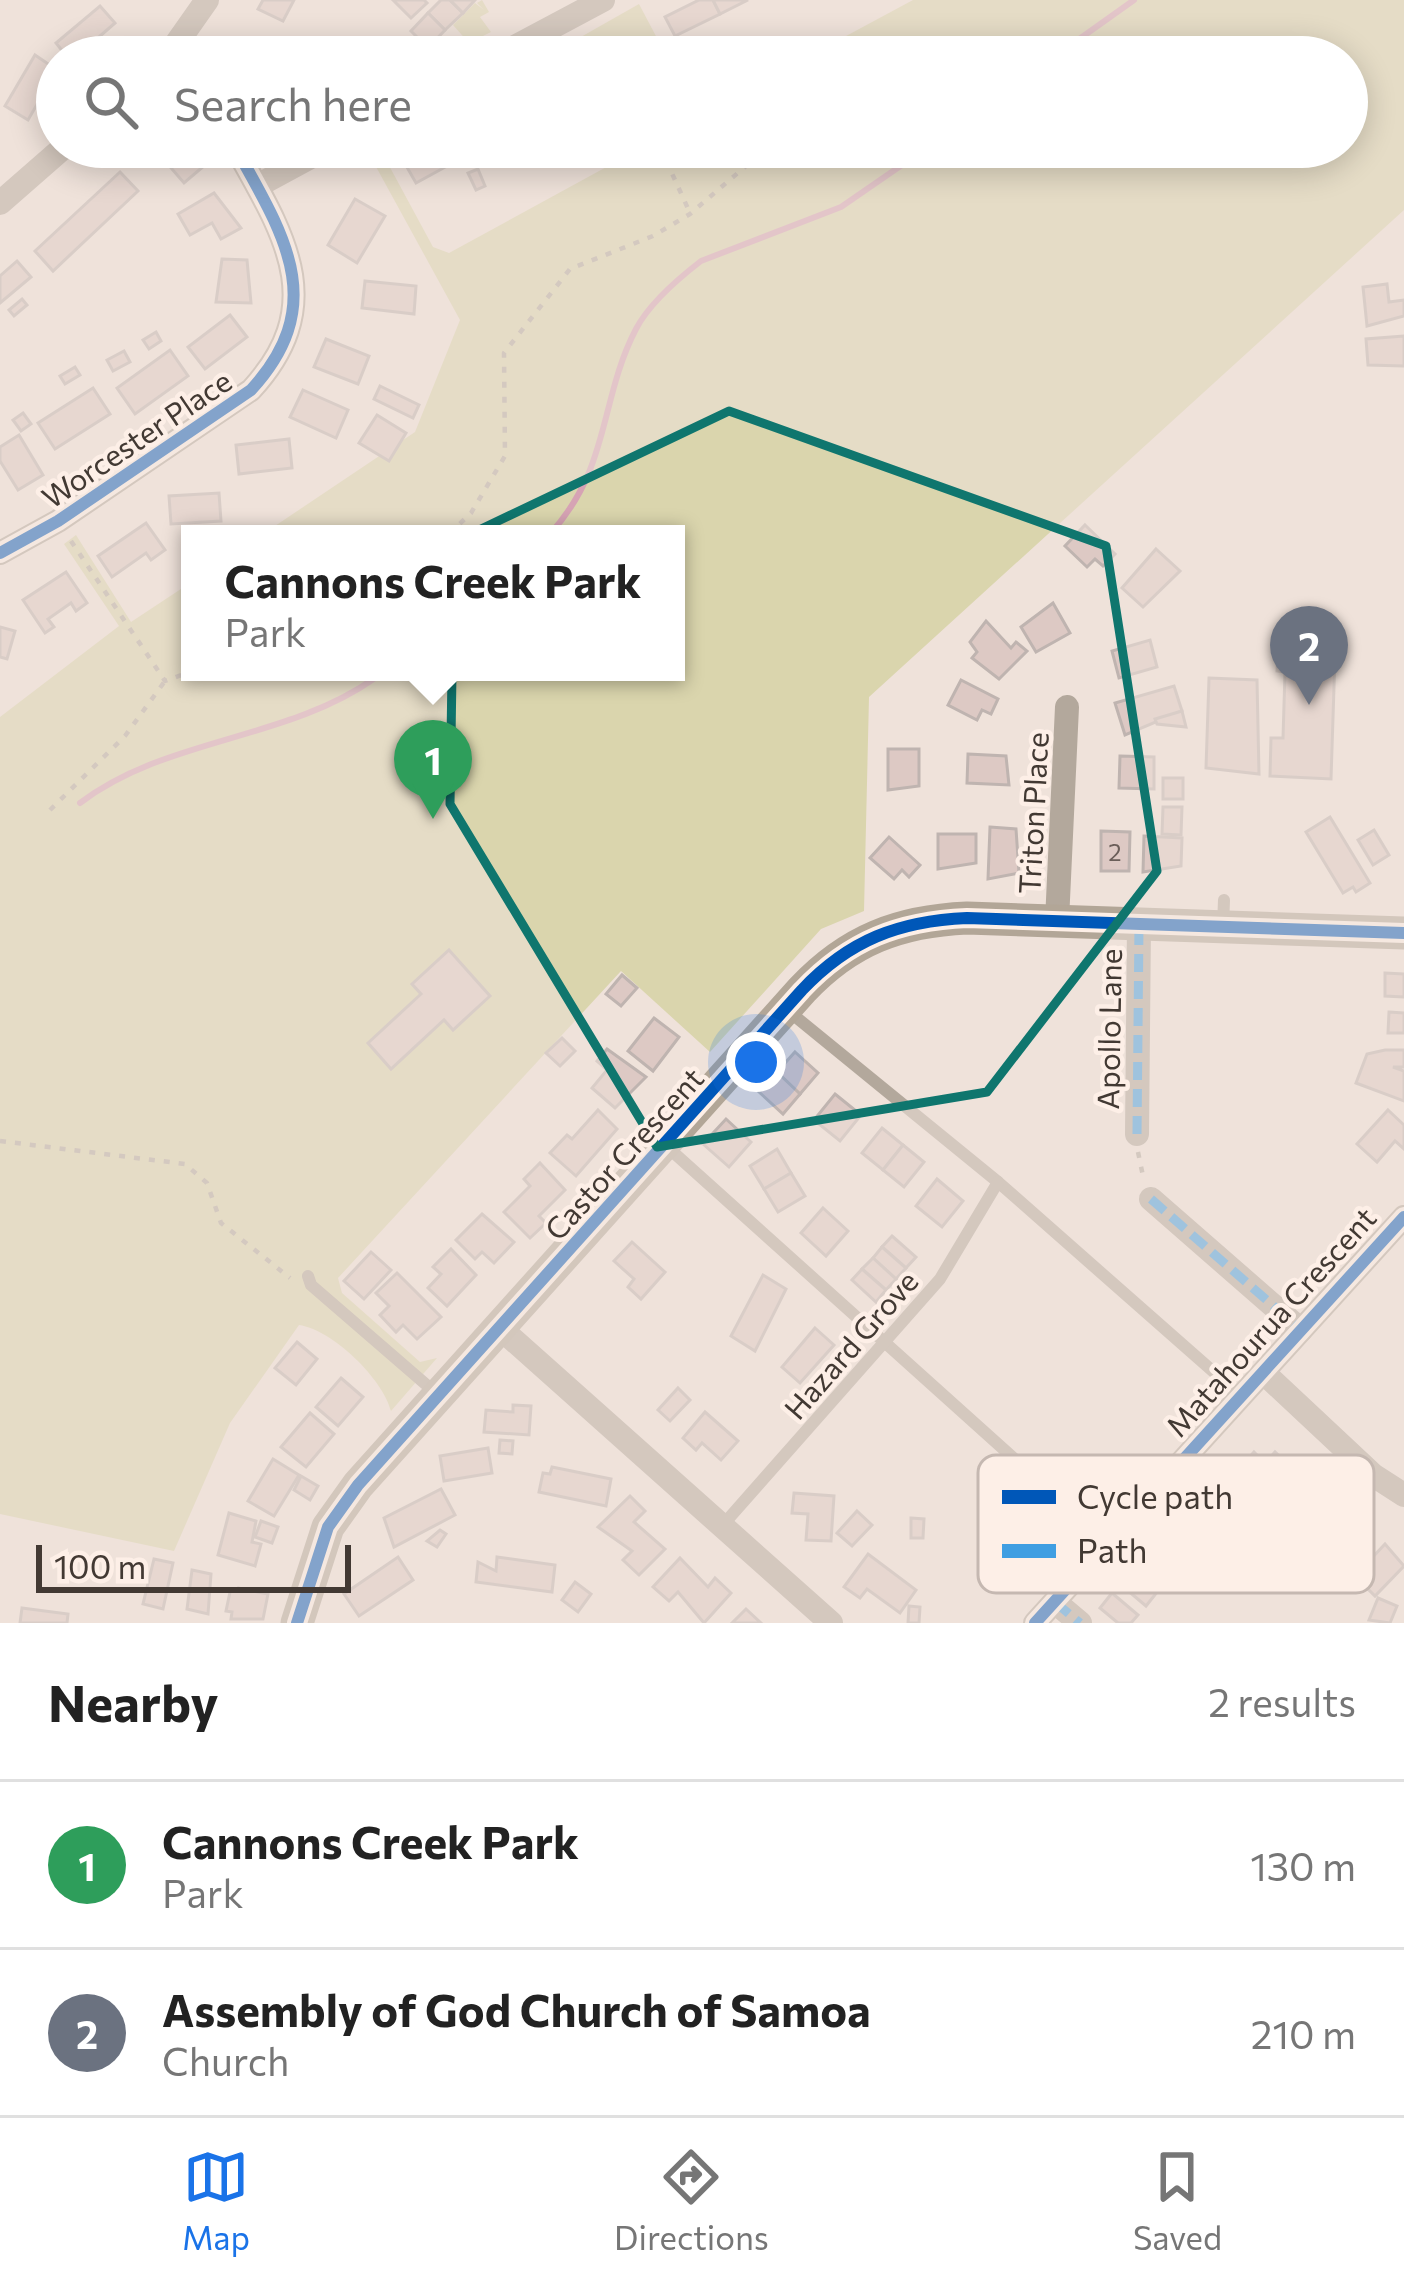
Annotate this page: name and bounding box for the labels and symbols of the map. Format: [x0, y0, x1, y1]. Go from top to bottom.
street label: Worcester Place [34, 361, 238, 515]
pin: 2 [1270, 606, 1348, 705]
pin: 1 [394, 720, 472, 819]
street label: Triton Place [1009, 731, 1055, 895]
house number: 2 [1108, 837, 1122, 866]
street label: Apollo Lane [1088, 948, 1128, 1110]
your location [726, 1032, 786, 1092]
street label: Castor Crescent [536, 1059, 710, 1247]
street label: Matahourua Crescent [1157, 1199, 1383, 1443]
street label: Hazard Grove [775, 1262, 925, 1426]
legend [978, 1455, 1374, 1593]
text: Cycle path [1077, 1475, 1233, 1516]
text: Path [1077, 1529, 1147, 1570]
scale bar [36, 1539, 351, 1592]

